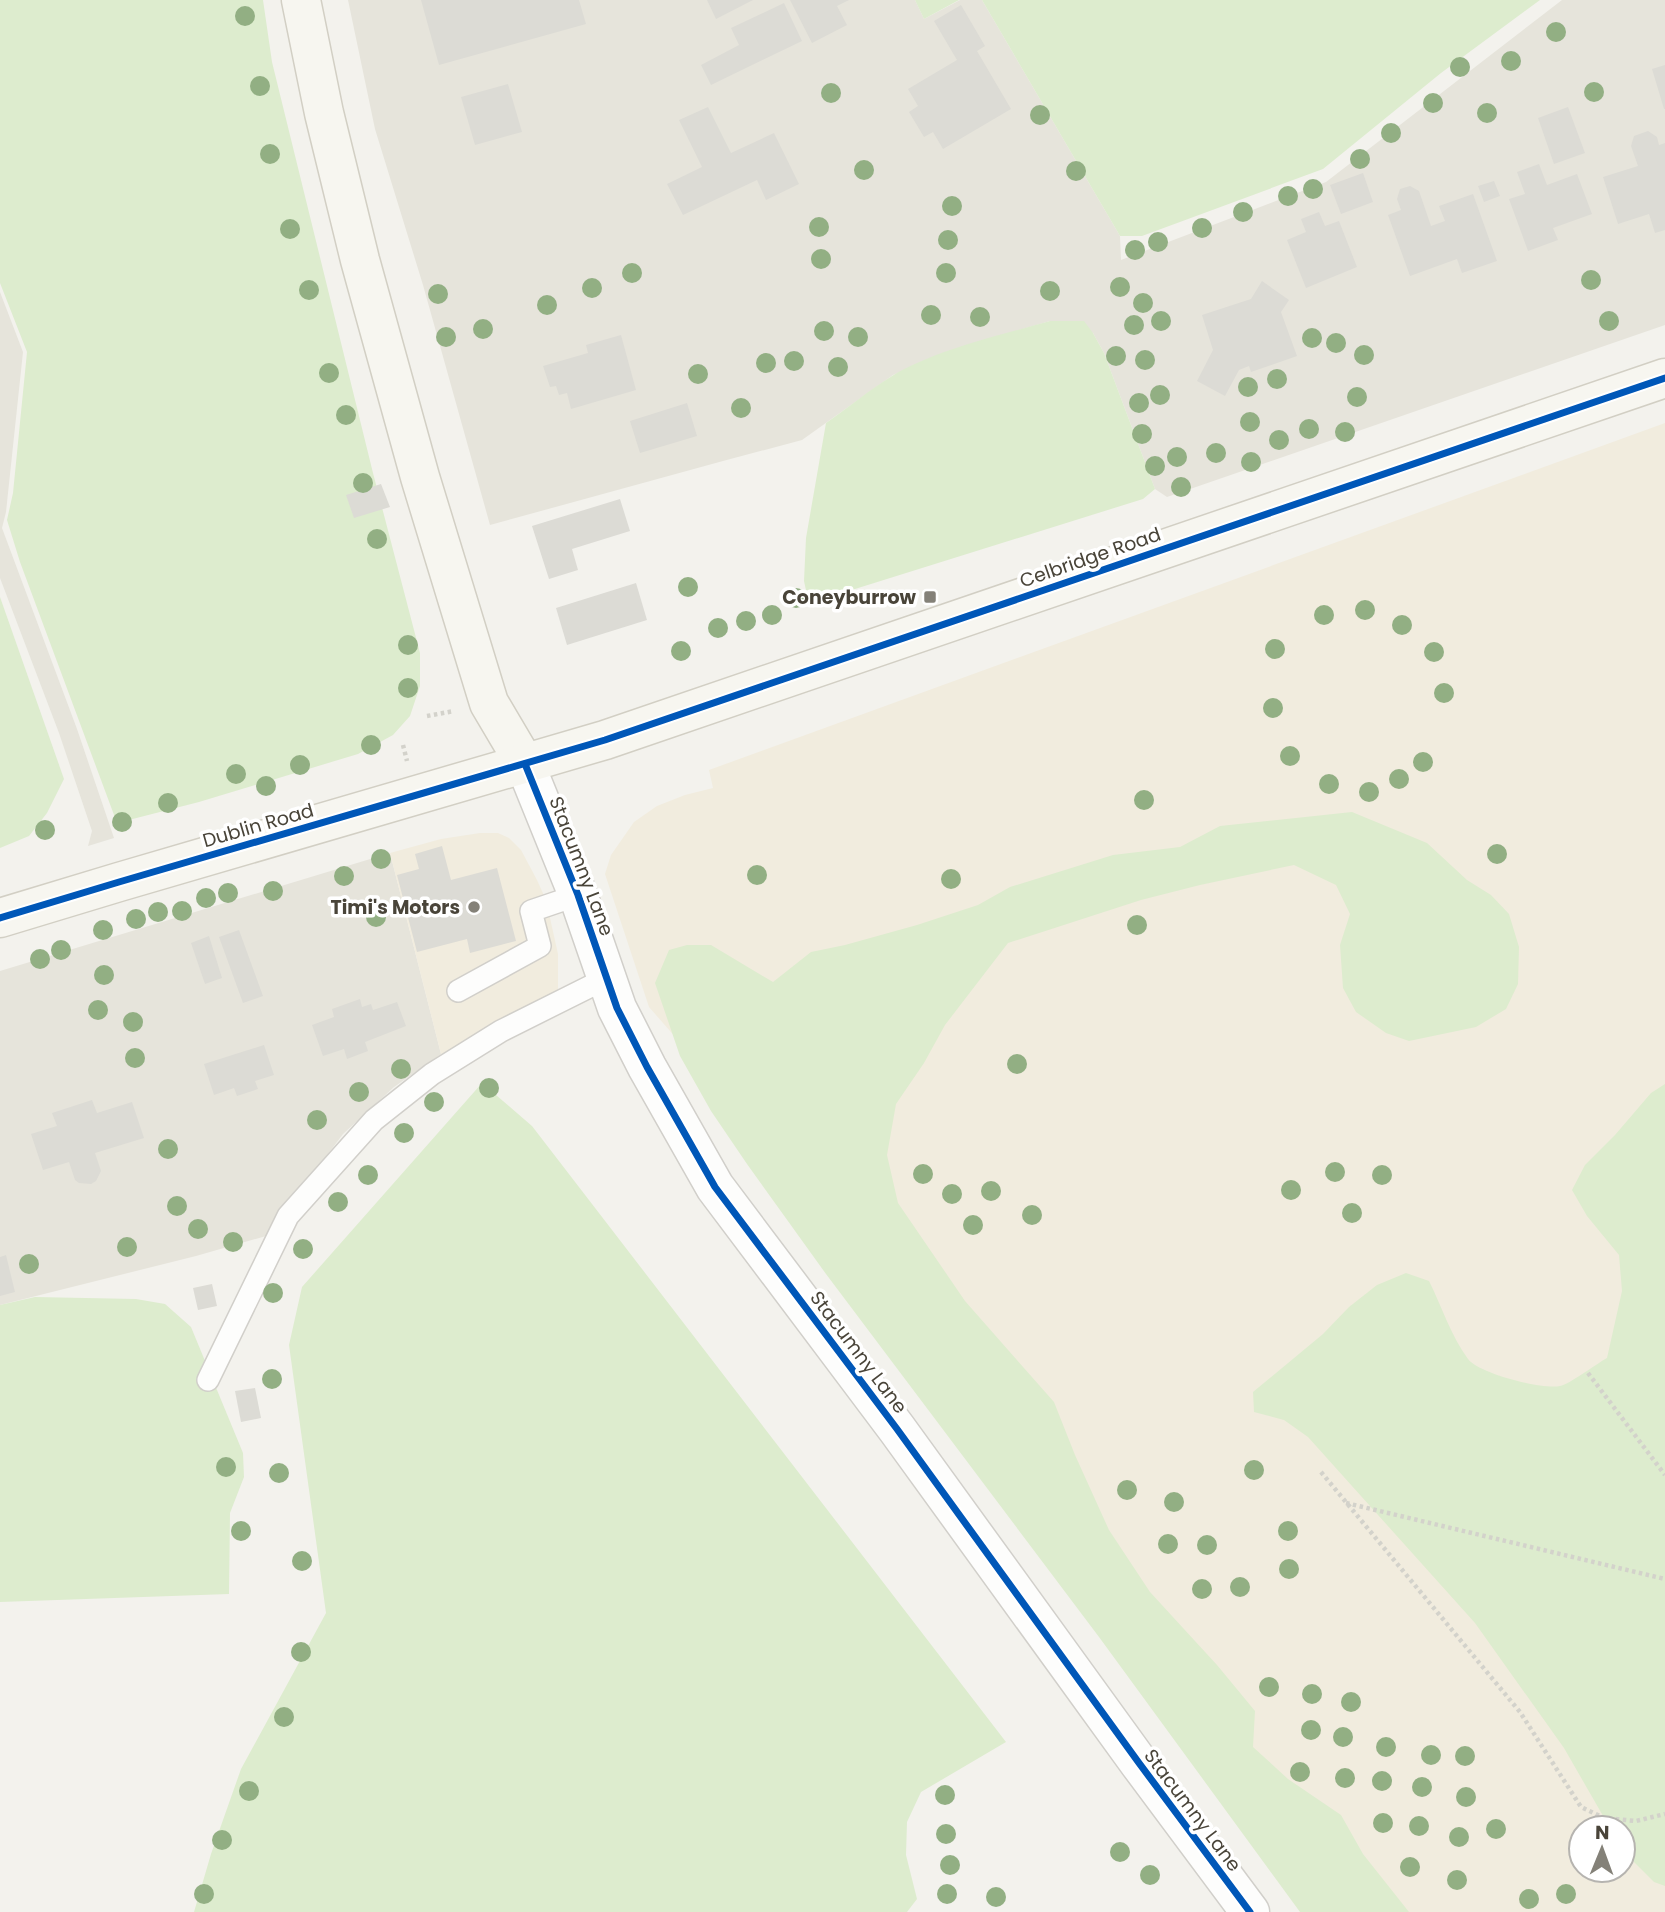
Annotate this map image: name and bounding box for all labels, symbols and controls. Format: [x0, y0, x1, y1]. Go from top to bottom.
street label: Celbridge Road [1016, 521, 1164, 594]
place label: Coneyburrow [782, 584, 917, 611]
marker: Coneyburrow [922, 589, 938, 605]
street label: Stacumny Lane [543, 793, 620, 940]
street label: Dublin Road [199, 797, 317, 854]
place label: Timi's Motors [331, 894, 460, 921]
marker: Timi's Motors [466, 899, 482, 915]
street label: Stacumny Lane [804, 1285, 914, 1419]
street label: Stacumny Lane [1138, 1743, 1248, 1877]
north arrow [1567, 1814, 1637, 1884]
text: N [1595, 1819, 1610, 1846]

